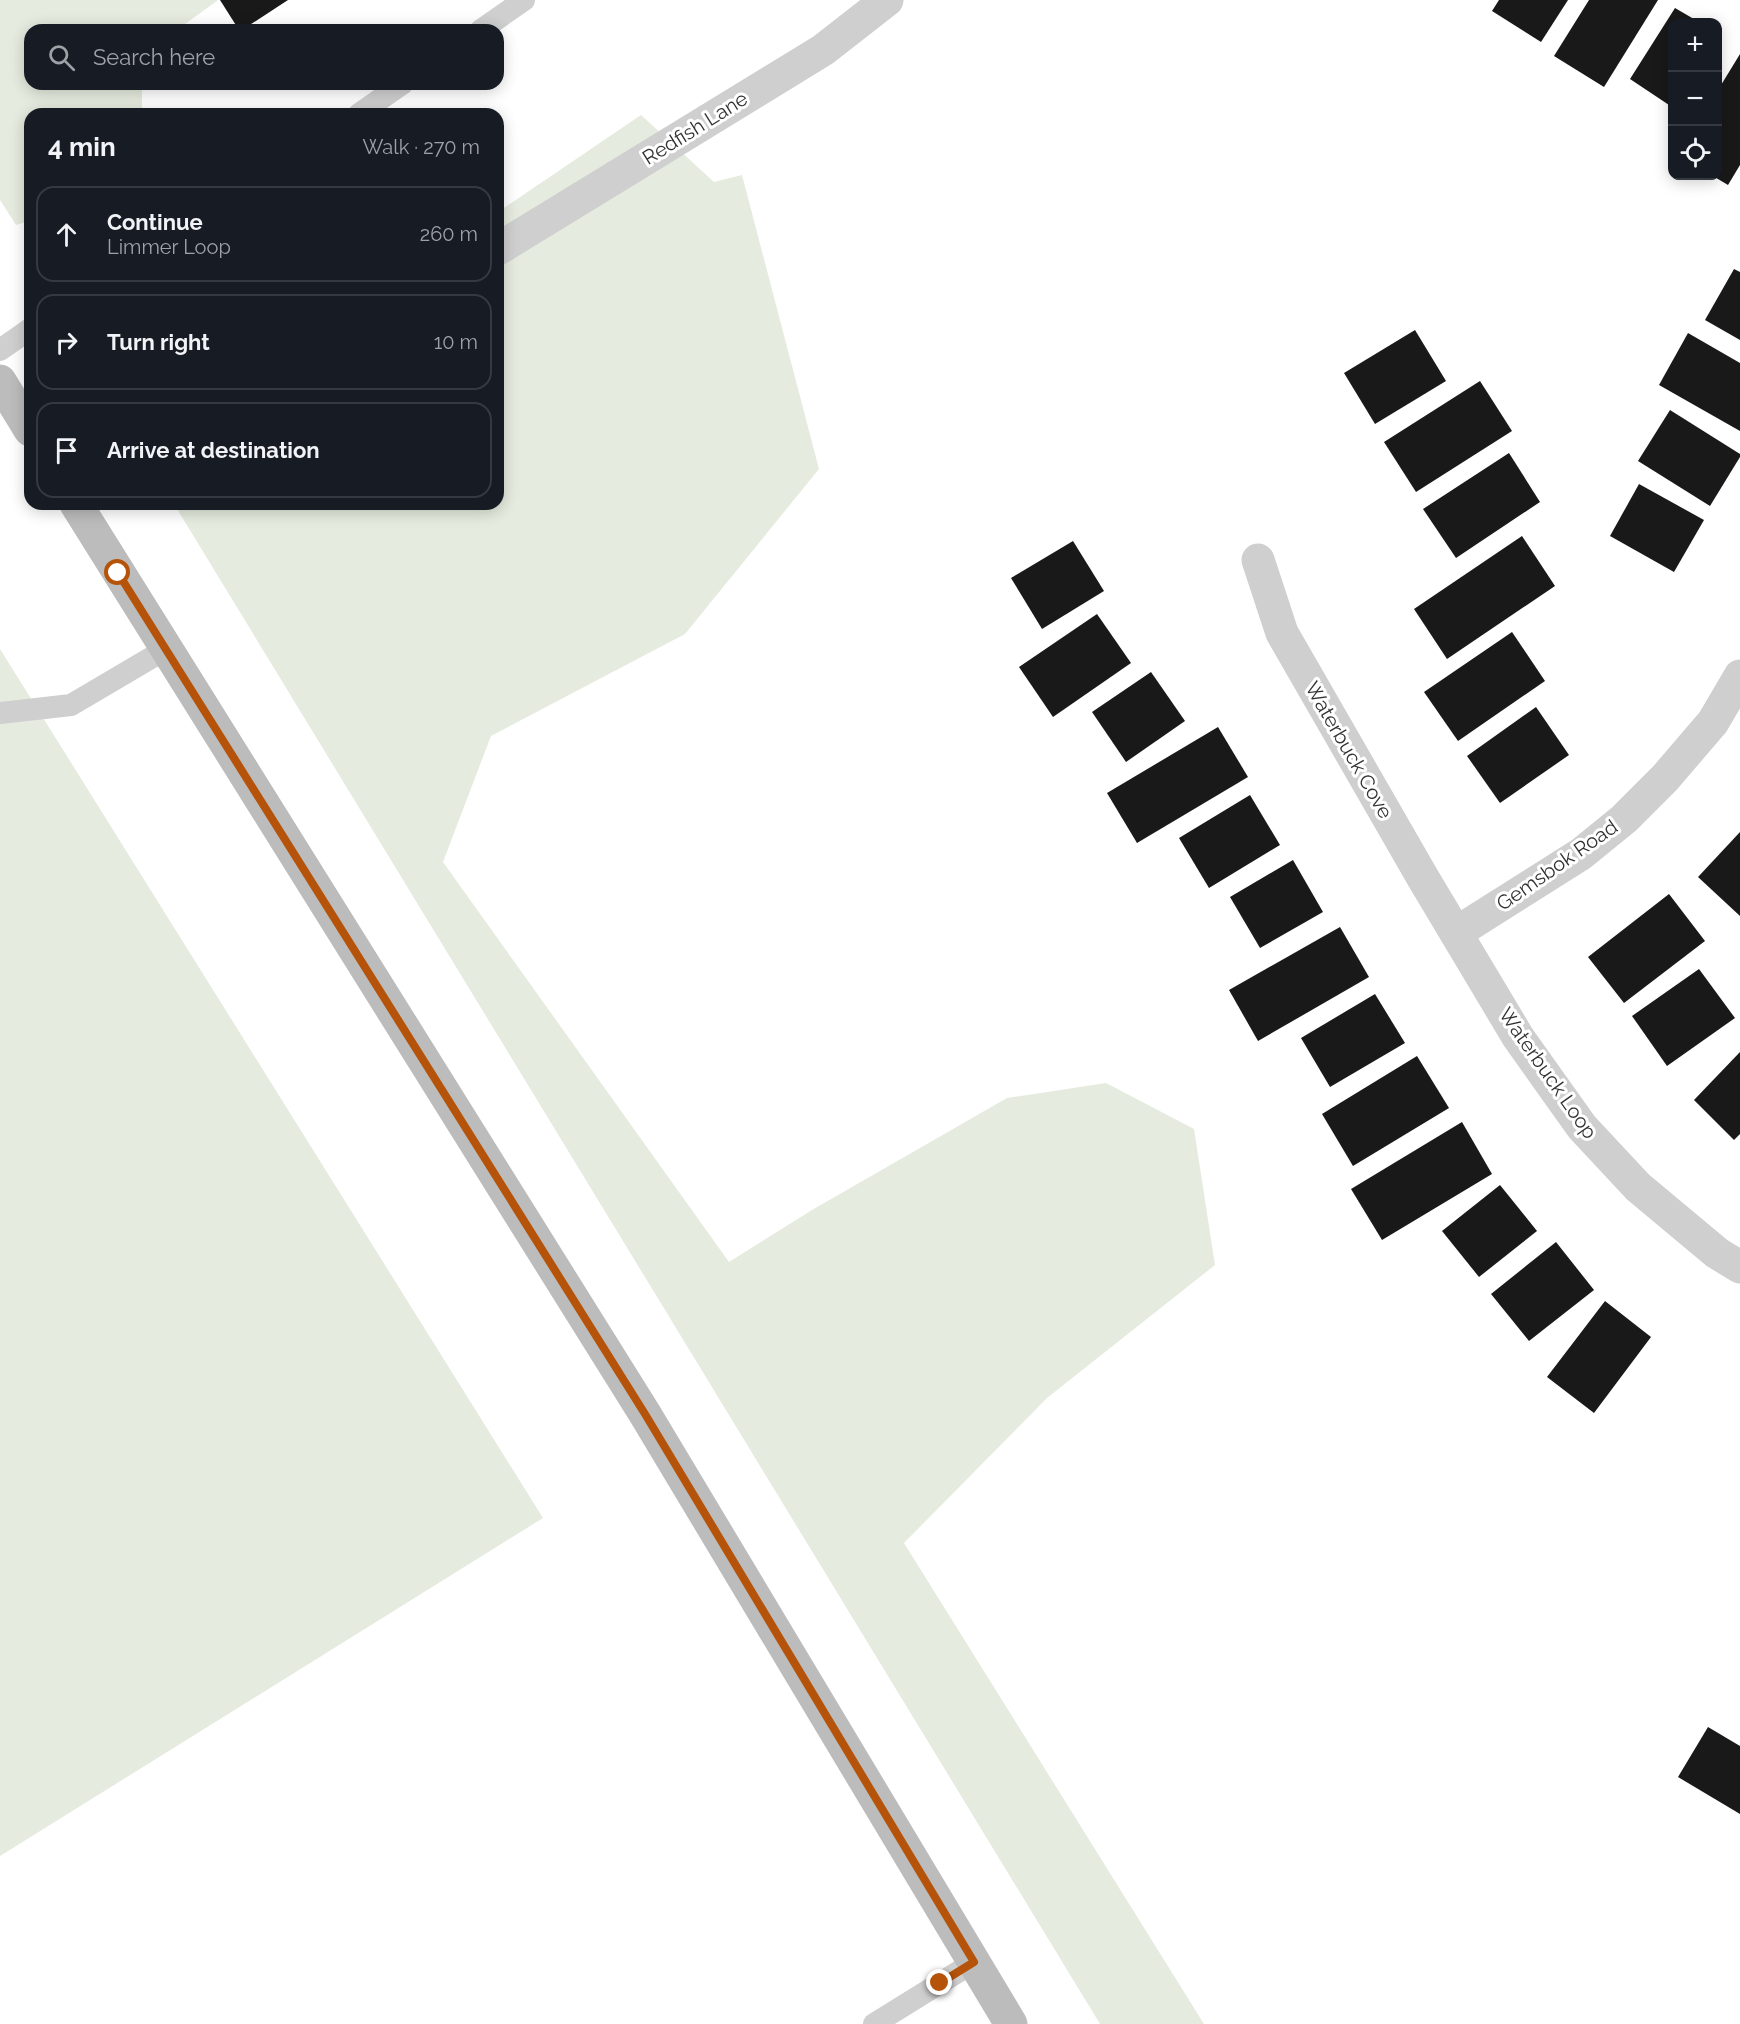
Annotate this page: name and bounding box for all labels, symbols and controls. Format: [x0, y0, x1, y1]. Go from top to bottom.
map controls [1668, 18, 1722, 180]
button: + [1668, 18, 1722, 72]
search box [24, 24, 504, 90]
icon: search [45, 41, 78, 74]
text: Search here [93, 44, 215, 70]
button: − [1668, 72, 1722, 126]
street label: Redfish Lane [638, 86, 752, 170]
button: locate [1668, 126, 1722, 180]
text: 4 min [48, 132, 116, 162]
text: Walk · 270 m [362, 135, 480, 159]
text: Continue [107, 209, 203, 235]
icon: ahead [50, 218, 83, 251]
text: 260 m [420, 222, 478, 246]
text: Limmer Loop [107, 235, 231, 259]
icon: right [50, 326, 83, 359]
text: Turn right [107, 329, 210, 355]
text: 10 m [434, 330, 478, 354]
icon: arrive [50, 434, 83, 467]
text: Arrive at destination [107, 437, 320, 463]
route start [104, 559, 130, 585]
street label: Waterbuck Cove [1300, 677, 1398, 823]
street label: Gemsbok Road [1492, 814, 1622, 916]
street label: Waterbuck Loop [1494, 1003, 1602, 1143]
route end [926, 1969, 952, 1995]

